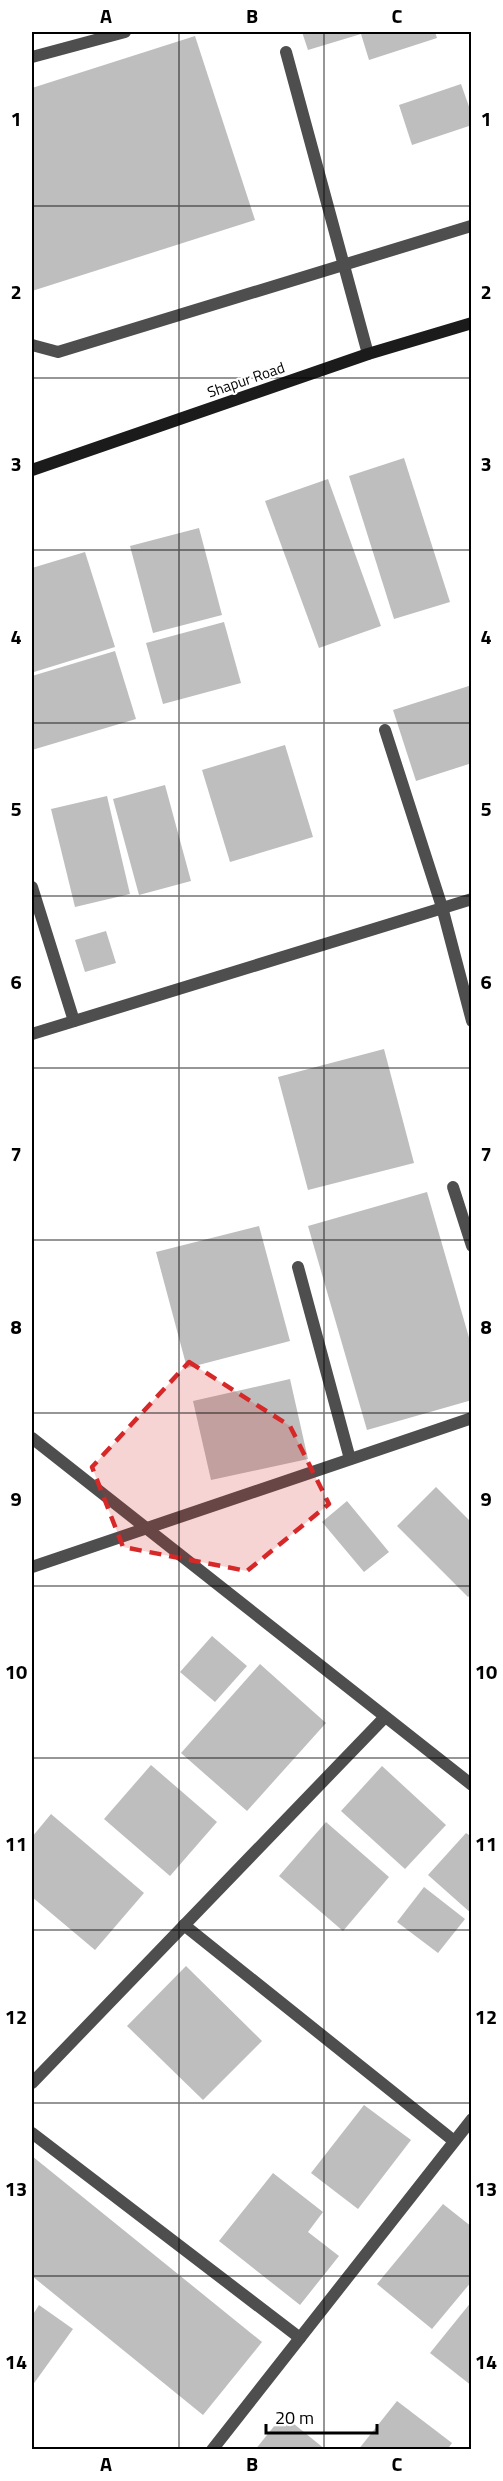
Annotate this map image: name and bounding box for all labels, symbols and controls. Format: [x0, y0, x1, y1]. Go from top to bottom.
text: A [100, 0, 112, 31]
text: B [246, 0, 258, 31]
text: C [392, 0, 403, 31]
text: 1 [10, 103, 22, 134]
text: 1 [480, 103, 492, 134]
text: 2 [10, 276, 22, 307]
text: 2 [480, 276, 492, 307]
street label: Shapur Road [204, 356, 288, 404]
text: 3 [10, 448, 22, 479]
text: 3 [480, 448, 492, 479]
text: 4 [10, 621, 22, 652]
text: 4 [480, 621, 492, 652]
text: 5 [10, 793, 22, 824]
text: 5 [480, 793, 492, 824]
text: 6 [10, 966, 22, 997]
text: 6 [480, 966, 492, 997]
text: 7 [10, 1138, 22, 1169]
text: 7 [480, 1138, 492, 1169]
text: 8 [10, 1311, 22, 1342]
text: 8 [480, 1311, 492, 1342]
text: 9 [10, 1483, 22, 1514]
text: 9 [480, 1483, 492, 1514]
text: 10 [5, 1656, 27, 1687]
text: 10 [475, 1656, 497, 1687]
text: 11 [5, 1828, 27, 1859]
text: 11 [475, 1828, 497, 1859]
text: 12 [5, 2001, 27, 2032]
text: 12 [475, 2001, 497, 2032]
text: 13 [5, 2173, 27, 2204]
text: 13 [475, 2173, 497, 2204]
text: 14 [5, 2346, 27, 2377]
text: 14 [475, 2346, 497, 2377]
scale bar [266, 2397, 377, 2435]
text: 20 m [275, 2404, 314, 2431]
text: A [100, 2448, 112, 2479]
text: B [246, 2448, 258, 2479]
text: C [392, 2448, 403, 2479]

